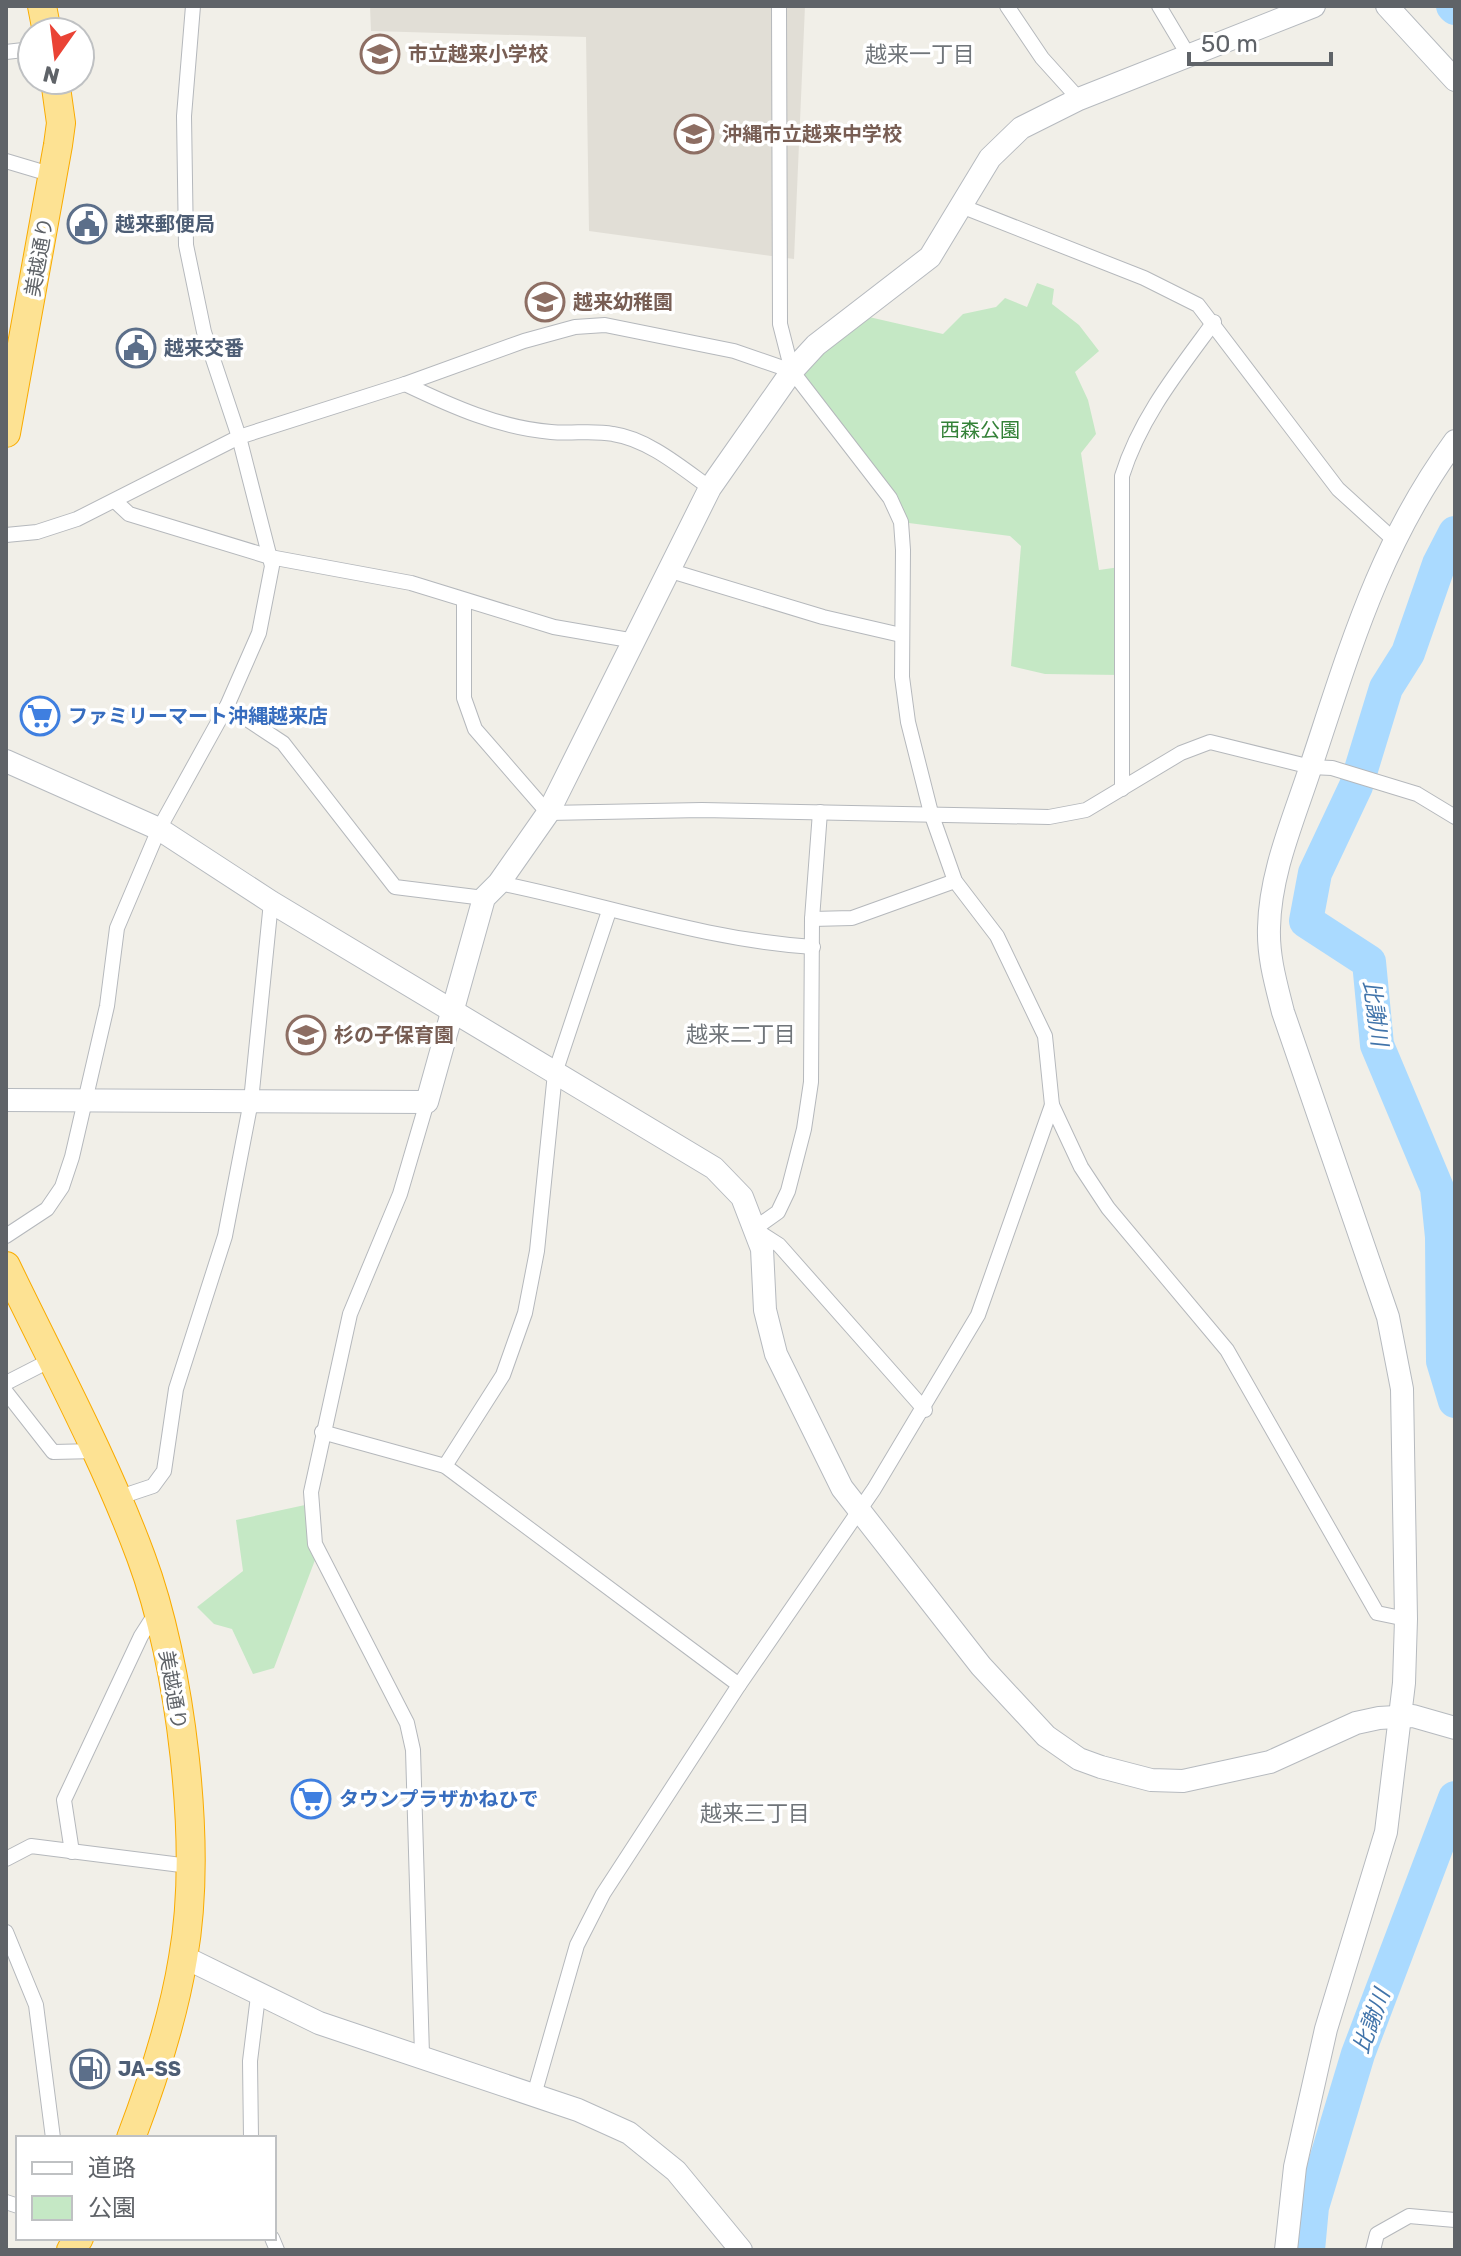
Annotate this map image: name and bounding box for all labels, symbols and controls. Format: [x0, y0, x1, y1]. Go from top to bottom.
north arrow [16, 16, 96, 96]
scale bar [1189, 16, 1331, 66]
text: 50 m [1201, 30, 1258, 58]
school or university icon: 市立越来小学校 [359, 33, 401, 75]
district label: 越来一丁目 [865, 41, 975, 68]
place label: 市立越来小学校 [408, 42, 548, 66]
text: N [40, 60, 62, 90]
school or university icon: 沖縄市立越来中学校 [673, 113, 715, 155]
place label: 沖縄市立越来中学校 [722, 122, 902, 146]
public building icon: 越来郵便局 [66, 203, 108, 245]
place label: 越来郵便局 [115, 212, 215, 236]
street label: 美越通り [20, 216, 58, 298]
school or university icon: 越来幼稚園 [524, 281, 566, 323]
place label: 越来幼稚園 [573, 290, 673, 314]
public building icon: 越来交番 [115, 327, 157, 369]
place label: 越来交番 [164, 336, 244, 360]
park label: 西森公園 [940, 418, 1020, 442]
supermarket icon: ファミリーマート沖縄越来店 [19, 695, 61, 737]
place label: ファミリーマート沖縄越来店 [68, 704, 328, 728]
water label: 比謝川 [1358, 979, 1394, 1050]
school or university icon: 杉の子保育園 [285, 1014, 327, 1056]
district label: 越来二丁目 [686, 1021, 796, 1048]
place label: 杉の子保育園 [334, 1023, 454, 1047]
street label: 美越通り [154, 1649, 192, 1731]
supermarket icon: タウンプラザかねひで [290, 1778, 332, 1820]
place label: タウンプラザかねひで [339, 1787, 538, 1811]
district label: 越来三丁目 [700, 1800, 810, 1827]
water label: 比謝川 [1347, 1984, 1396, 2057]
fuel station icon: JA-SS [69, 2048, 111, 2090]
place label: JA-SS [118, 2057, 181, 2081]
legend [16, 2136, 276, 2240]
text: 道路 [88, 2154, 136, 2182]
text: 公園 [88, 2194, 136, 2222]

